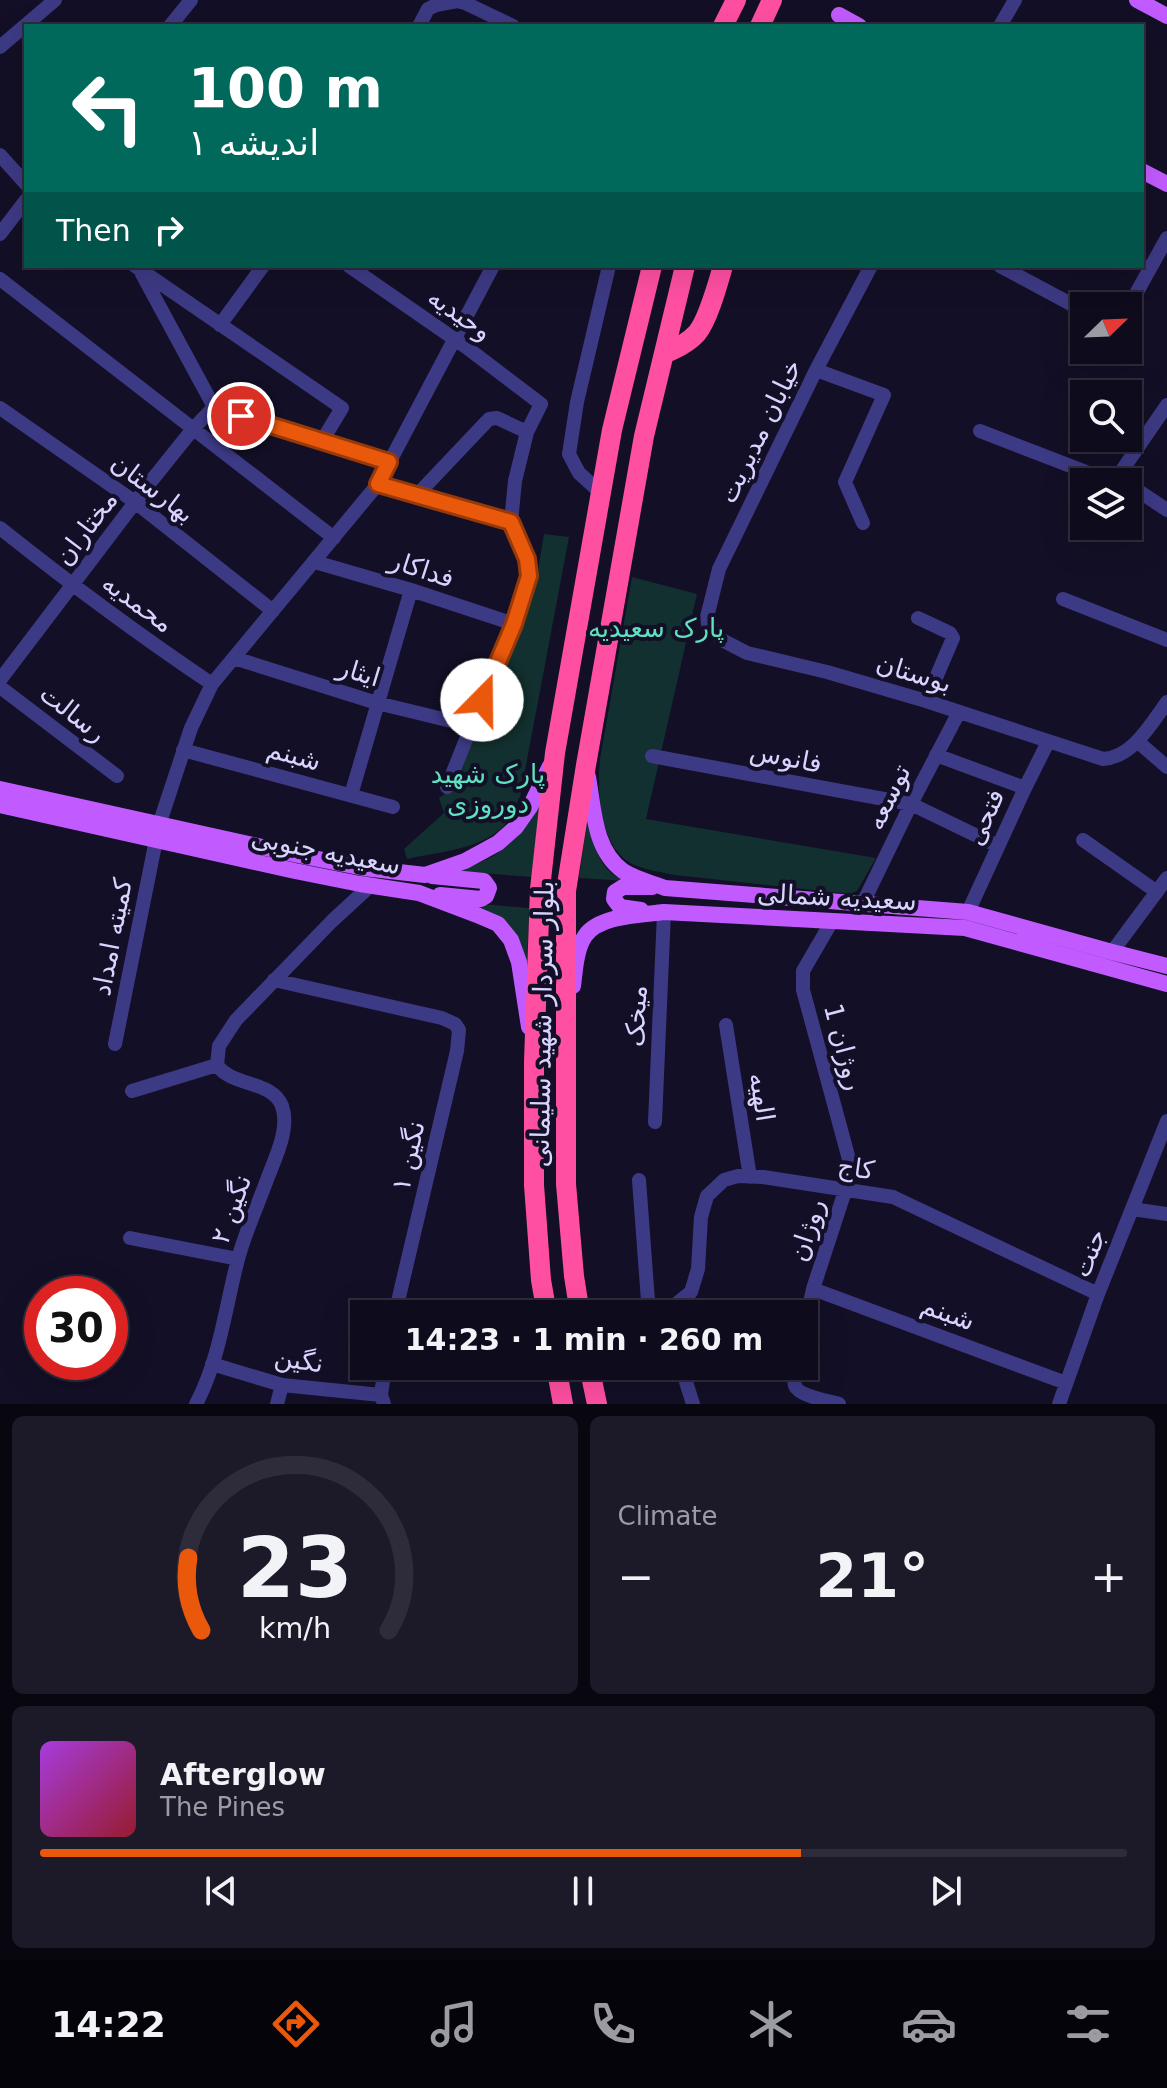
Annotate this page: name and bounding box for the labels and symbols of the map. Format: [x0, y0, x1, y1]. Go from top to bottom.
street label: وحیدیه [422, 281, 498, 348]
north arrow [1070, 292, 1142, 364]
street label: خیابان مدیریت [712, 354, 809, 508]
pin [207, 382, 275, 450]
street label: بهارستان [105, 447, 201, 530]
street label: مختاران [48, 485, 124, 571]
street label: فداکار [384, 544, 458, 593]
street label: محمدیه [97, 567, 179, 639]
park label: پارک سعیدیه [588, 613, 724, 643]
street label: بوستان [872, 647, 955, 700]
street label: ایثار [332, 651, 384, 693]
position arrow [440, 658, 524, 742]
street label: رسالت [34, 678, 112, 748]
street label: شبنم [263, 733, 324, 778]
street label: فانوس [747, 735, 825, 780]
park label: پارک شهید دوروزی [431, 759, 545, 820]
street label: توسعه [859, 759, 917, 835]
street label: فتحی [959, 784, 1011, 850]
street label: سعیدیه جنوبی [249, 822, 403, 881]
street label: کمیته امداد [86, 875, 138, 998]
street label: سعیدیه شمالی [757, 878, 917, 916]
street label: بلوار سردار شهید سلیمانی [525, 880, 560, 1168]
street label: میخک [619, 984, 653, 1048]
street label: روژان 1 [817, 1000, 870, 1094]
street label: الهیه [742, 1070, 781, 1124]
street label: نگین ۱ [385, 1118, 432, 1194]
street label: کاج [835, 1151, 877, 1187]
street label: نگین ۲ [205, 1170, 258, 1248]
street label: روژان [783, 1195, 832, 1265]
street label: جنت [1066, 1224, 1112, 1282]
speed limit sign: 30 [24, 1276, 128, 1380]
street label: شبنم [917, 1290, 979, 1337]
street label: نگین [272, 1341, 326, 1380]

